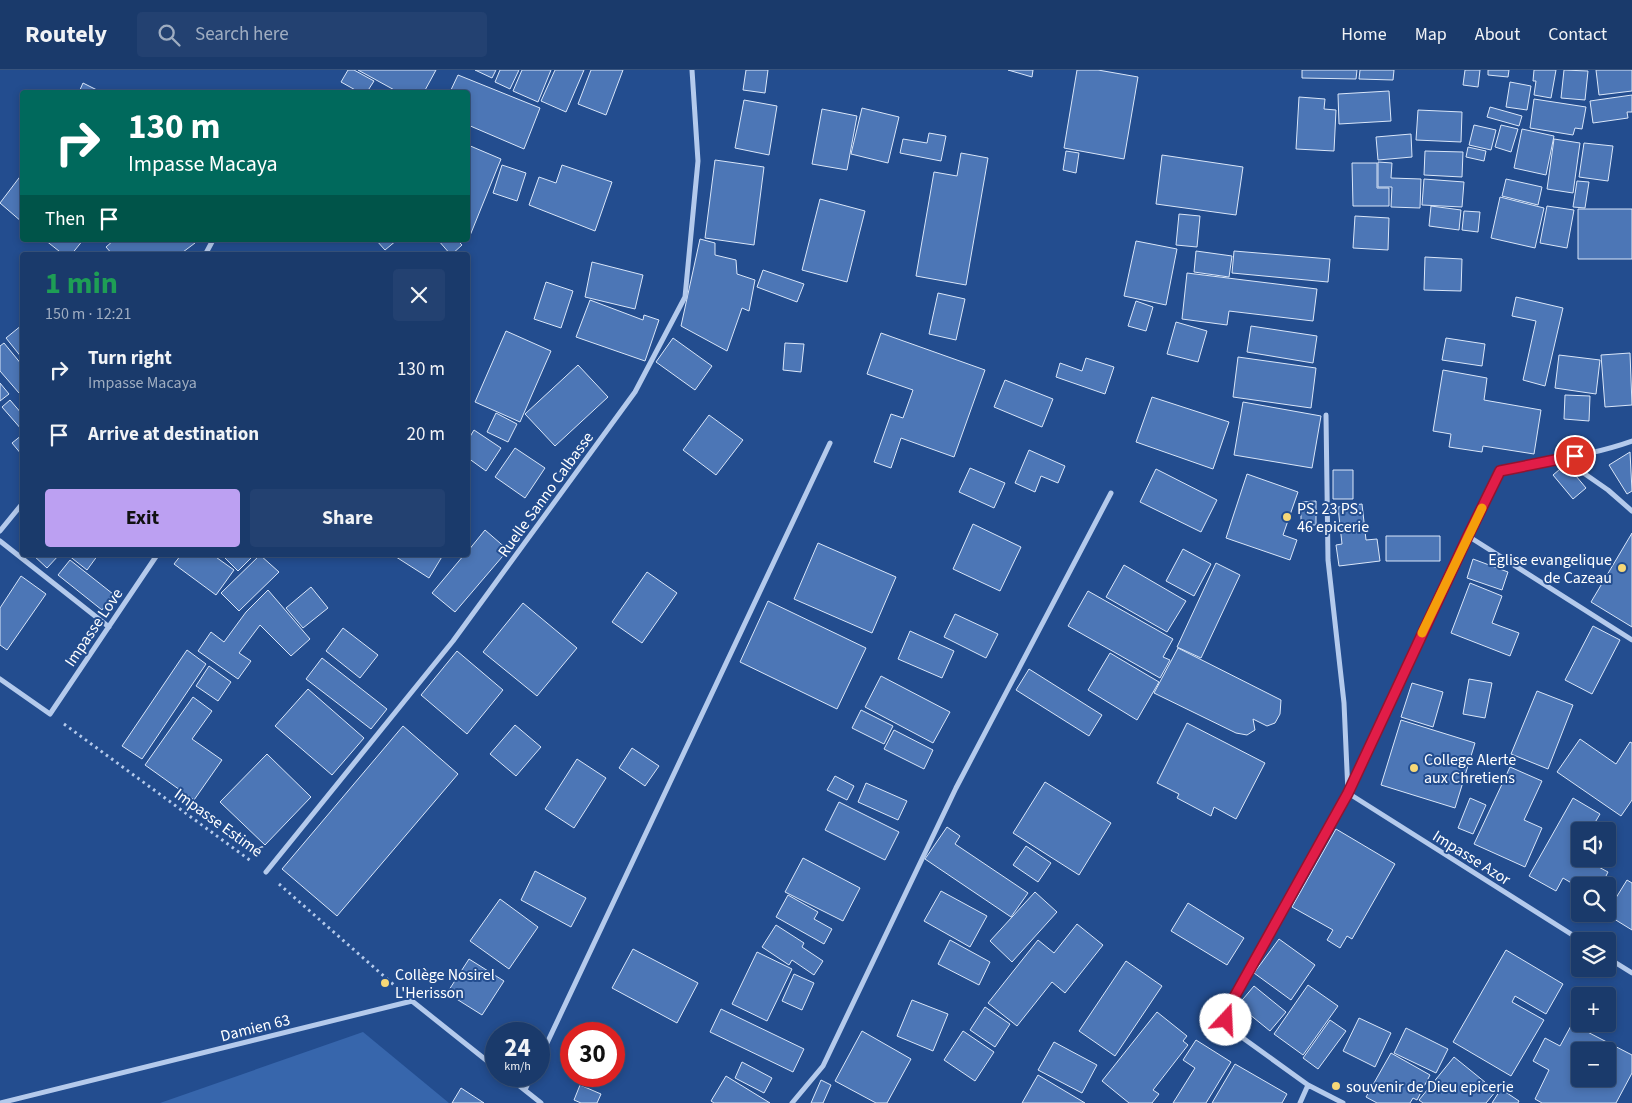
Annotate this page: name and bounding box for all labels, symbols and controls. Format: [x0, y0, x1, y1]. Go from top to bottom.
search box [137, 12, 487, 57]
text: Routely [25, 17, 107, 52]
icon: search [155, 21, 183, 49]
text: Search here [195, 21, 289, 48]
text: Home [1341, 22, 1387, 47]
text: Map [1415, 22, 1447, 47]
text: About [1475, 22, 1520, 47]
text: Contact [1548, 22, 1607, 47]
text: 130 m [128, 102, 220, 152]
icon: right [45, 110, 110, 175]
text: Impasse Macaya [128, 148, 278, 180]
icon: arrive [95, 205, 123, 233]
text: Then [45, 206, 85, 233]
text: 1 min [45, 262, 118, 305]
button: close [393, 269, 445, 321]
text: 150 m · 12:21 [45, 303, 132, 325]
text: Turn right [88, 345, 172, 372]
icon: right [45, 356, 73, 384]
text: 130 m [397, 356, 445, 383]
text: Impasse Macaya [88, 372, 197, 394]
icon: arrive [45, 421, 73, 449]
text: Arrive at destination [88, 421, 259, 448]
text: 20 m [407, 421, 445, 448]
street label: Ruelle Sanno Calbasse [493, 427, 599, 562]
pin [1554, 435, 1596, 477]
icon: arrive [1561, 442, 1589, 470]
button: Exit [45, 489, 240, 547]
button: Share [250, 489, 445, 547]
place label: PS. 23 PS. 46 epicerie [1297, 498, 1369, 538]
marker: PS. 23 PS. 46 epicerie [1281, 511, 1293, 523]
place label: Eglise evangelique de Cazeau [1488, 549, 1612, 589]
marker: Eglise evangelique de Cazeau [1616, 562, 1628, 574]
street label: Impasse Love [59, 584, 128, 671]
place label: College Alerte aux Chretiens [1424, 749, 1516, 789]
marker: College Alerte aux Chretiens [1408, 762, 1420, 774]
street label: Impasse Estimé [170, 783, 267, 862]
map controls [1571, 822, 1616, 1087]
button: sound [1571, 822, 1616, 867]
street label: Impasse Azor [1428, 825, 1515, 891]
button: search [1571, 877, 1616, 922]
button: layers [1571, 932, 1616, 977]
place label: Collège Nosirel L'Herisson [395, 964, 495, 1004]
marker: Collège Nosirel L'Herisson [379, 977, 391, 989]
button: + [1571, 987, 1616, 1032]
position arrow [1199, 993, 1251, 1045]
street label: Damien 63 [218, 1009, 292, 1047]
speed limit sign: 30 [560, 1022, 625, 1087]
text: 24 [504, 1030, 531, 1066]
button: − [1571, 1042, 1616, 1087]
text: km/h [504, 1058, 531, 1075]
place label: souvenir de Dieu epicerie [1346, 1076, 1514, 1098]
marker: souvenir de Dieu epicerie [1330, 1080, 1342, 1092]

